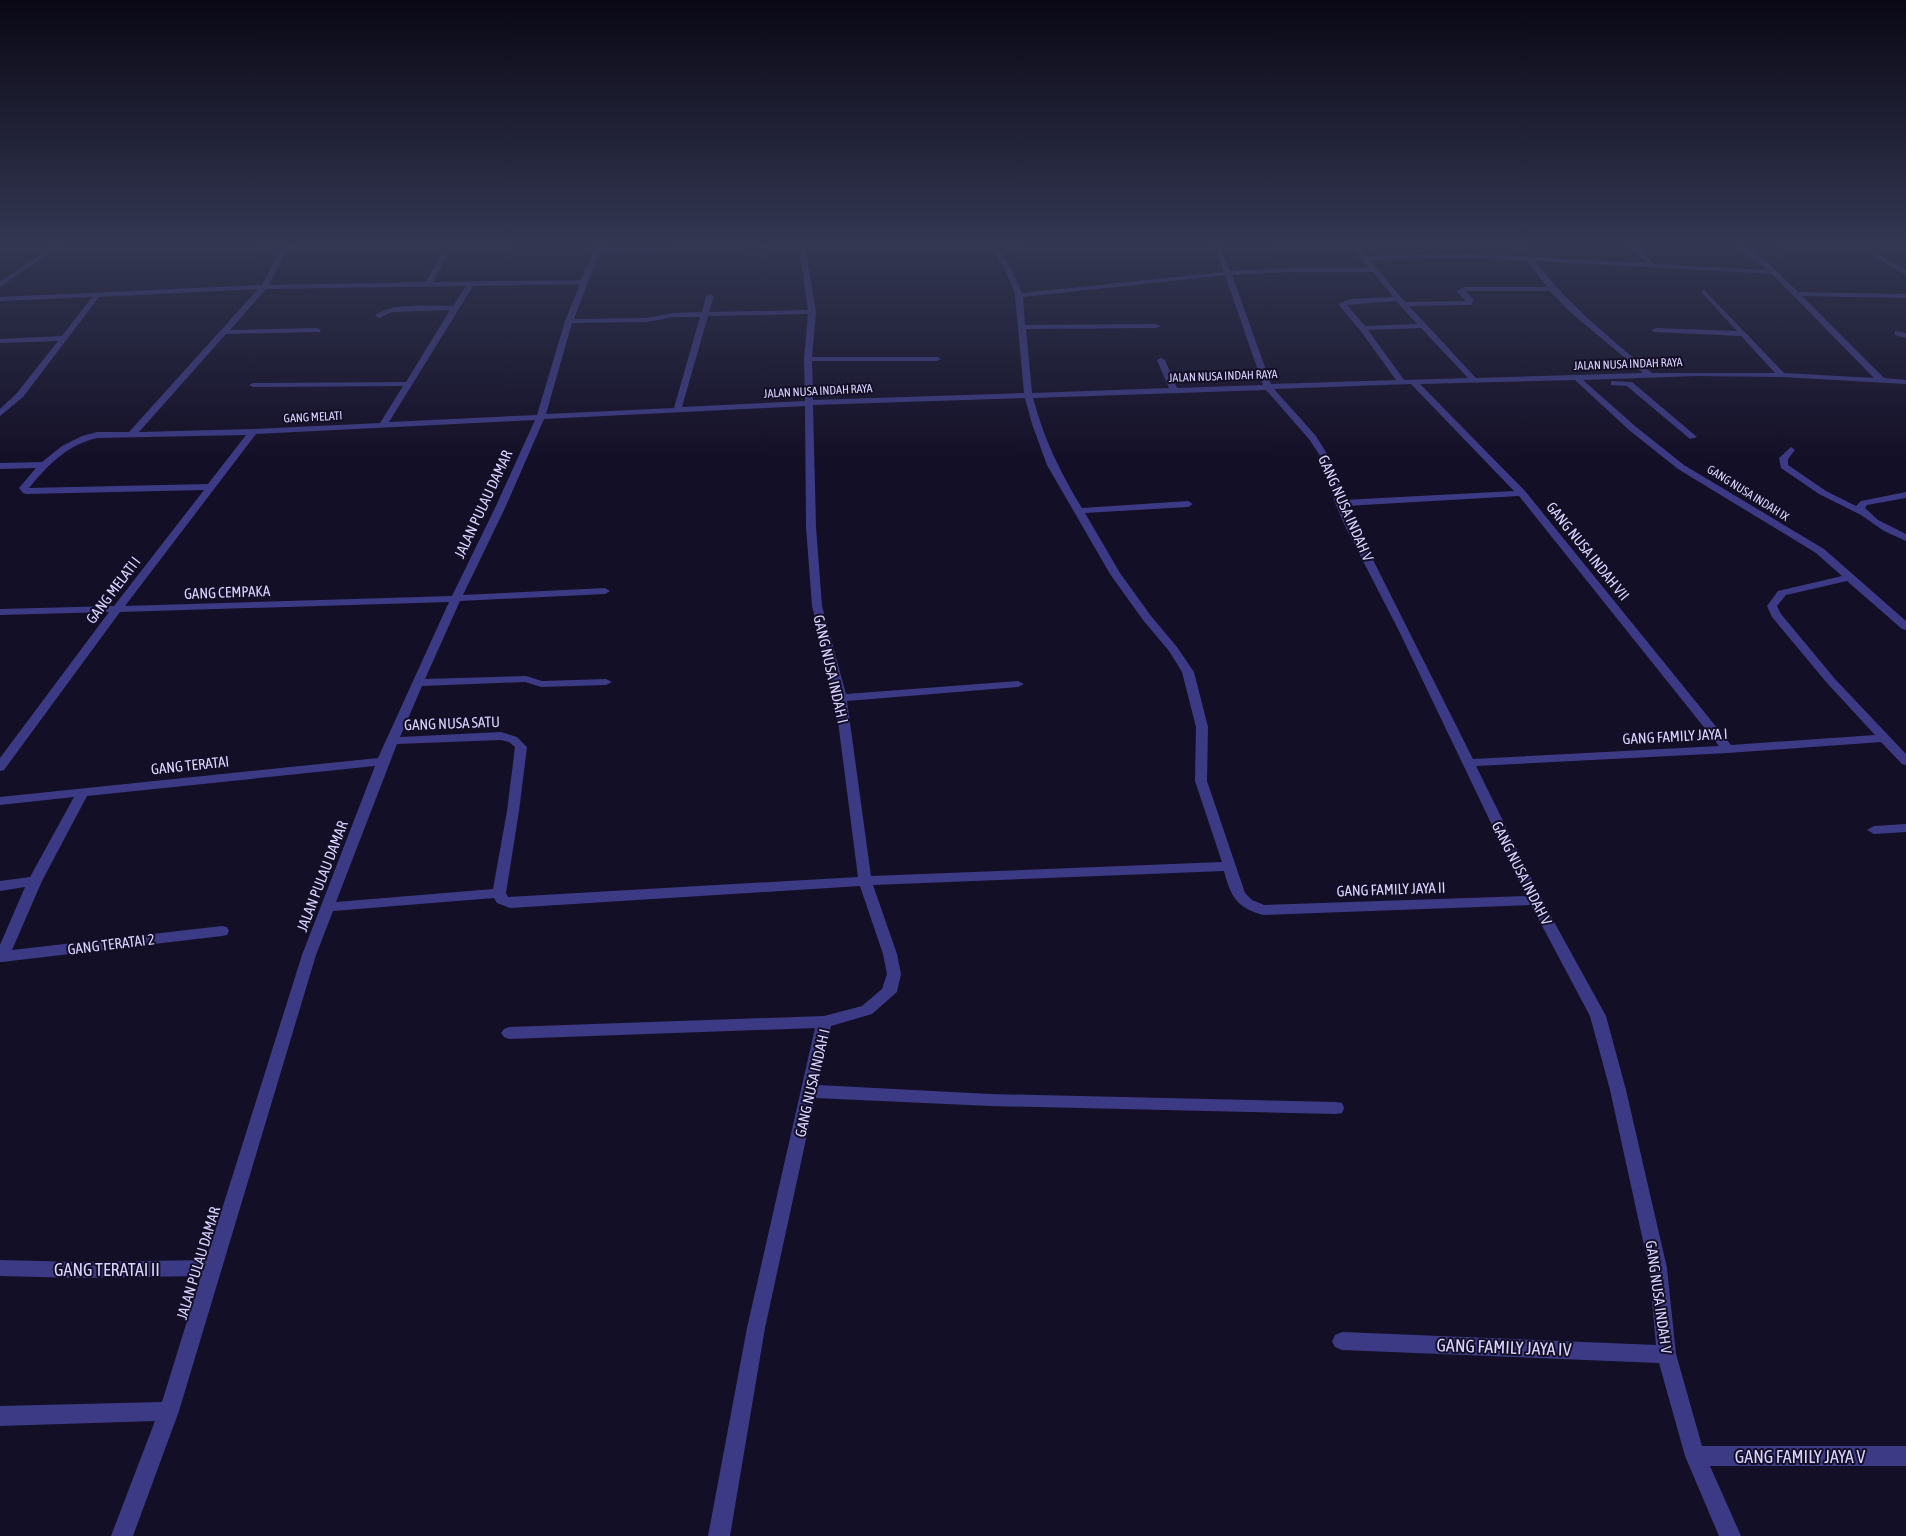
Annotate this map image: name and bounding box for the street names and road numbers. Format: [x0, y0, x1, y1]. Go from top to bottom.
street label: JALAN NUSA INDAH RAYA [1573, 355, 1683, 373]
street label: JALAN NUSA INDAH RAYA [1168, 367, 1278, 385]
street label: JALAN NUSA INDAH RAYA [763, 381, 873, 401]
street label: GANG MELATI [283, 408, 343, 426]
street label: JALAN PULAU DAMAR [451, 447, 516, 561]
street label: GANG NUSA INDAH V [1315, 452, 1377, 564]
street label: GANG NUSA INDAH IX [1704, 462, 1792, 524]
street label: GANG NUSA INDAH VII [1543, 498, 1633, 604]
street label: GANG MELATI I [82, 553, 144, 627]
street label: GANG CEMPAKA [184, 582, 271, 602]
street label: GANG NUSA INDAH I [810, 613, 852, 725]
street label: GANG NUSA SATU [404, 713, 500, 733]
street label: GANG FAMILY JAYA I [1622, 725, 1728, 747]
street label: GANG TERATAI [150, 752, 230, 778]
street label: JALAN PULAU DAMAR [293, 818, 351, 934]
street label: GANG NUSA INDAH V [1489, 818, 1556, 928]
street label: GANG FAMILY JAYA II [1336, 879, 1446, 899]
street label: GANG TERATAI 2 [66, 930, 156, 958]
street label: GANG NUSA INDAH I [791, 1027, 833, 1139]
street label: JALAN PULAU DAMAR [173, 1204, 223, 1321]
street label: GANG NUSA INDAH V [1643, 1239, 1675, 1355]
street label: GANG TERATAI II [54, 1259, 160, 1280]
street label: GANG FAMILY JAYA IV [1436, 1334, 1572, 1360]
street label: GANG FAMILY JAYA V [1735, 1446, 1865, 1467]

